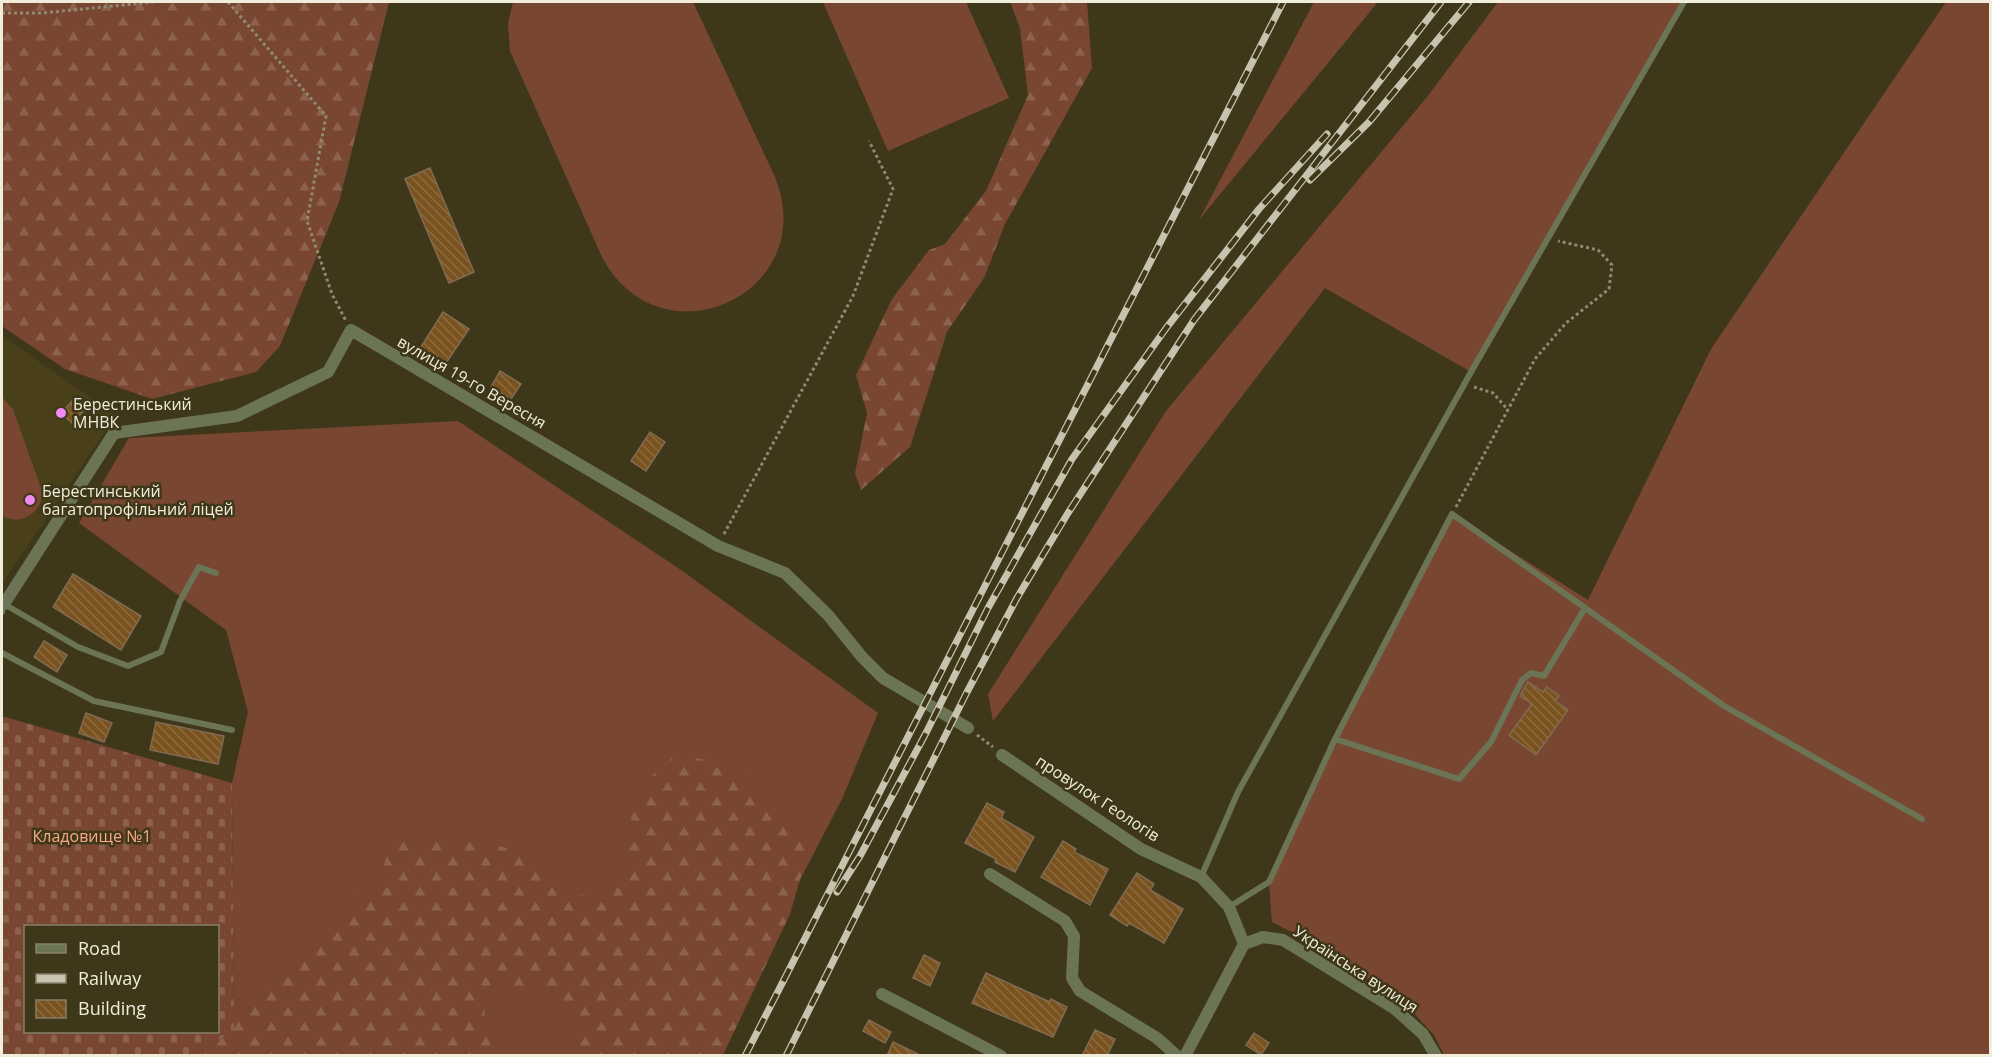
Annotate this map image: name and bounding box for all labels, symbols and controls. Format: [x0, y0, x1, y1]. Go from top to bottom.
street label: вулиця 19-го Вересня [394, 330, 550, 434]
place label: Берестинський МНВК [73, 393, 192, 433]
marker: Берестинський МНВК [54, 406, 68, 420]
place label: Берестинський багатопрофільний ліцей [42, 480, 234, 520]
marker: Берестинський багатопрофільний ліцей [23, 493, 37, 507]
street label: провулок Геологів [1032, 750, 1164, 846]
park label: Кладовище №1 [33, 825, 151, 847]
street label: Українська вулиця [1289, 920, 1423, 1018]
legend [24, 925, 219, 1033]
text: Road [78, 936, 121, 960]
text: Railway [78, 966, 142, 990]
text: Building [78, 996, 146, 1020]

